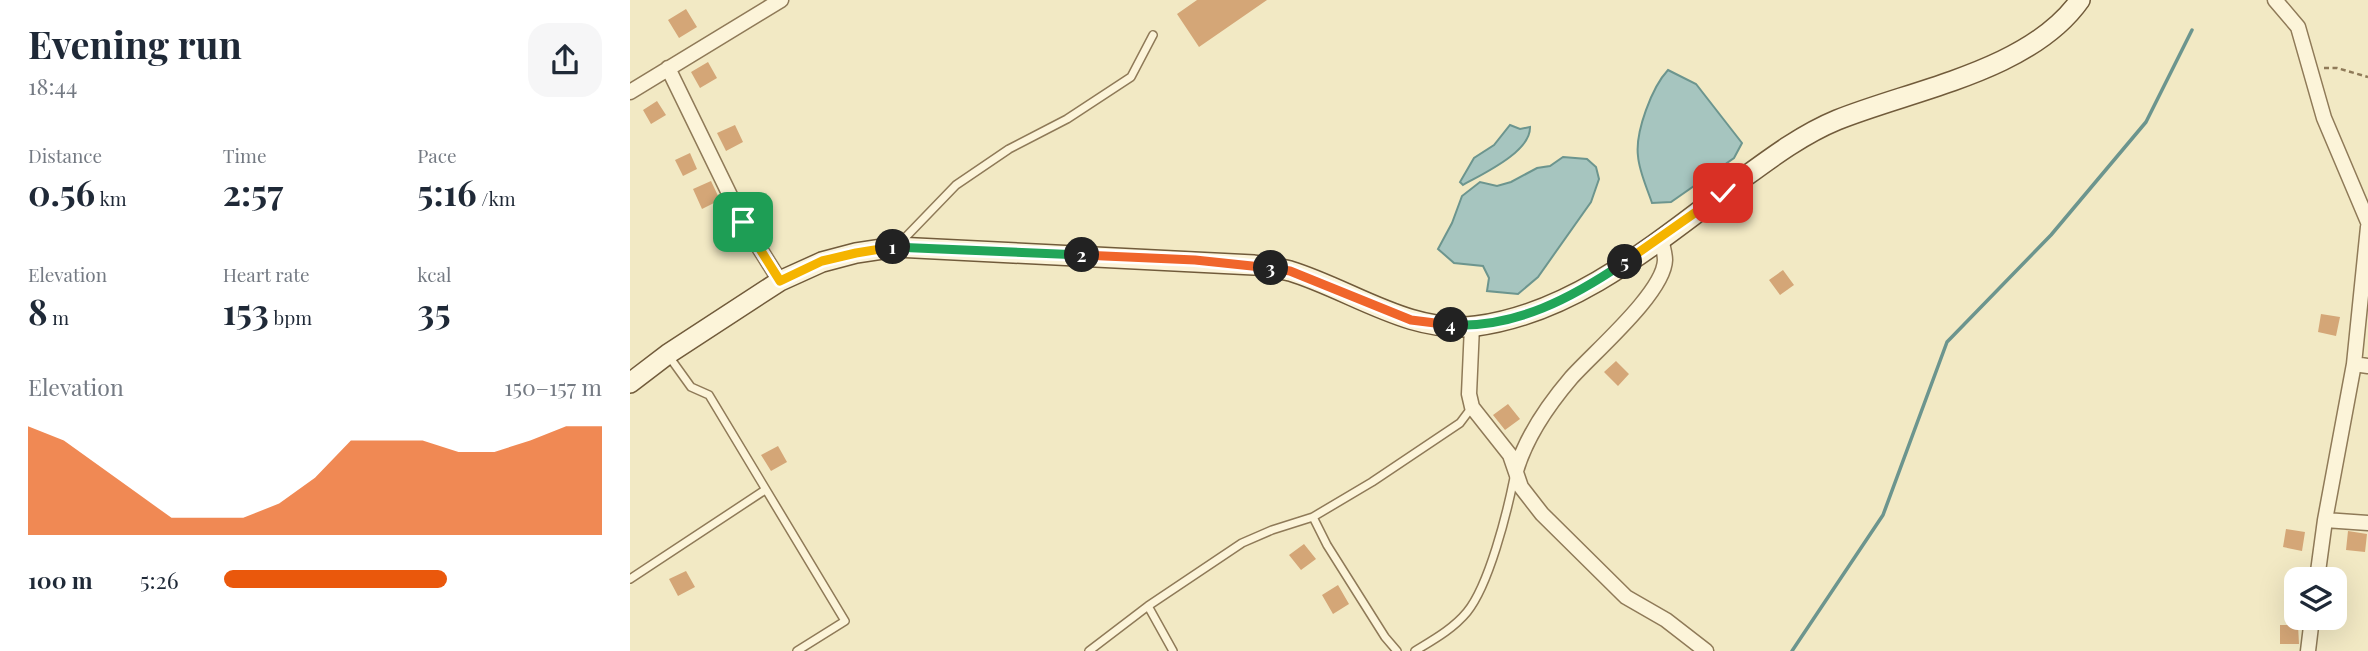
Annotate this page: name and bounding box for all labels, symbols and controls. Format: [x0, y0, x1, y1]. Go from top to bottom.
text: Evening run [28, 18, 242, 69]
button: share [528, 23, 602, 97]
text: 18:44 [28, 70, 77, 101]
text: Distance [28, 142, 102, 168]
text: Time [223, 142, 267, 168]
text: Pace [417, 142, 457, 168]
pin [1693, 163, 1753, 223]
text: 0.56 [28, 168, 95, 215]
text: 2:57 [223, 168, 283, 215]
text: 5:16 [417, 168, 477, 215]
icon: check [1704, 174, 1742, 212]
text: km [95, 185, 127, 211]
text: /km [477, 185, 516, 211]
pin [713, 192, 773, 252]
icon: arrive [724, 203, 762, 241]
pin: 1 [876, 230, 910, 264]
text: 1 [889, 233, 896, 259]
pin: 2 [1064, 238, 1100, 272]
text: 2 [1077, 241, 1086, 267]
pin: 5 [1608, 244, 1642, 280]
text: 5 [1620, 248, 1629, 274]
pin: 3 [1254, 250, 1288, 286]
text: 3 [1266, 254, 1275, 280]
text: Elevation [28, 261, 107, 287]
text: Heart rate [223, 261, 310, 287]
text: kcal [417, 261, 451, 287]
text: 8 [28, 287, 48, 334]
text: 153 [223, 287, 269, 334]
text: 35 [417, 287, 450, 334]
text: m [48, 304, 69, 330]
text: bpm [269, 304, 312, 330]
pin: 4 [1434, 308, 1468, 342]
text: 4 [1445, 311, 1456, 337]
text: Elevation [28, 371, 124, 402]
text: 150–157 m [504, 371, 602, 402]
text: 100 m [28, 564, 93, 595]
text: 5:26 [140, 564, 179, 595]
map controls [2284, 567, 2347, 630]
button: layers [2284, 567, 2347, 630]

